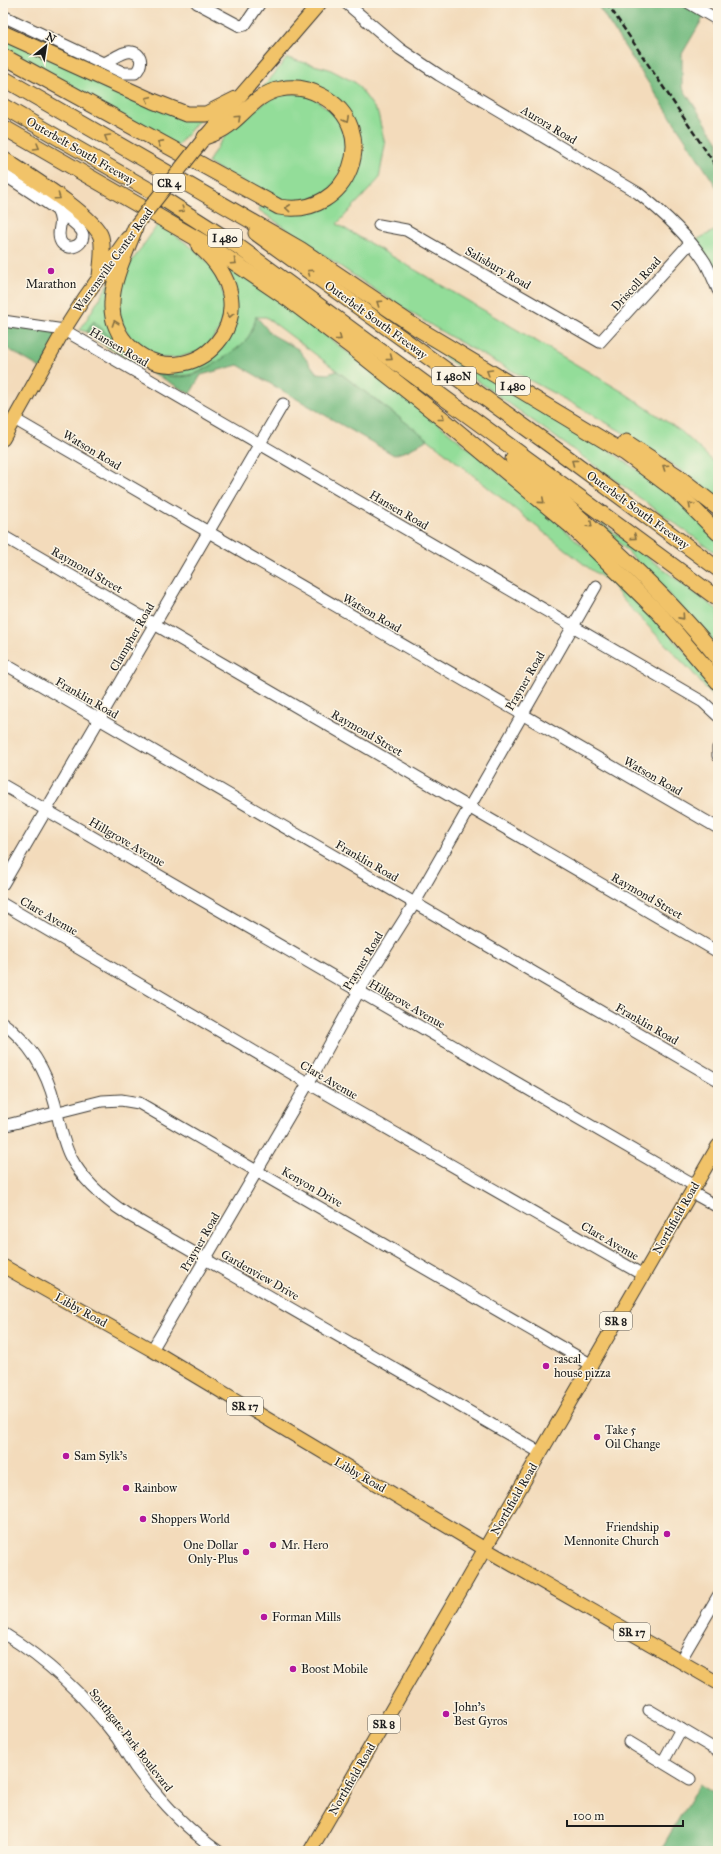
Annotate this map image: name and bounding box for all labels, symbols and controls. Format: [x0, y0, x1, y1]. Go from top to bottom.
north arrow [26, 26, 66, 66]
text: N [43, 30, 59, 46]
one-way arrow [144, 96, 152, 104]
street label: Aurora Road [518, 102, 579, 147]
street label: Outerbelt South Freeway [24, 114, 138, 188]
one-way arrow [233, 115, 240, 122]
one-way arrow [341, 116, 349, 123]
one-way arrow [104, 135, 111, 142]
one-way arrow [157, 141, 165, 148]
one-way arrow [33, 142, 40, 149]
road number: CR 4 [153, 174, 185, 192]
one-way arrow [54, 192, 61, 200]
one-way arrow [285, 204, 291, 213]
street label: Warrensville Center Road [70, 205, 156, 315]
one-way arrow [178, 205, 185, 213]
road number: I 480 [208, 229, 242, 247]
street label: Salisbury Road [463, 244, 533, 292]
street label: Driscoll Road [608, 254, 664, 314]
one-way arrow [230, 257, 237, 265]
marker: Marathon [46, 266, 56, 276]
one-way arrow [307, 270, 314, 277]
place label: Marathon [26, 277, 77, 291]
street label: Outerbelt South Freeway [322, 278, 430, 362]
one-way arrow [376, 300, 383, 308]
one-way arrow [226, 312, 235, 318]
one-way arrow [111, 319, 120, 326]
street label: Hansen Road [87, 324, 151, 370]
one-way arrow [335, 333, 342, 340]
one-way arrow [386, 353, 393, 360]
road number: I 480N [432, 367, 476, 385]
one-way arrow [486, 369, 493, 376]
road number: I 480 [496, 377, 530, 395]
one-way arrow [437, 413, 444, 420]
street label: Watson Road [60, 427, 124, 473]
one-way arrow [571, 460, 578, 467]
one-way arrow [662, 464, 669, 472]
street label: Outerbelt South Freeway [584, 468, 692, 552]
street label: Hansen Road [367, 487, 431, 533]
one-way arrow [537, 497, 544, 504]
one-way arrow [688, 503, 695, 510]
one-way arrow [585, 521, 593, 528]
one-way arrow [630, 533, 637, 540]
street label: Raymond Street [49, 544, 126, 596]
street label: Watson Road [340, 591, 404, 635]
street label: Clampher Road [107, 600, 157, 674]
one-way arrow [678, 612, 685, 620]
street label: Prayner Road [502, 649, 548, 713]
street label: Franklin Road [53, 674, 121, 722]
street label: Raymond Street [329, 707, 406, 759]
street label: Watson Road [621, 754, 685, 798]
street label: Hillgrove Avenue [86, 815, 168, 870]
street label: Franklin Road [333, 837, 401, 885]
street label: Raymond Street [609, 870, 686, 922]
street label: Clare Avenue [18, 894, 80, 938]
street label: Prayner Road [340, 929, 386, 993]
street label: Hillgrove Avenue [366, 977, 448, 1032]
street label: Franklin Road [613, 1000, 681, 1048]
street label: Clare Avenue [298, 1058, 360, 1102]
street label: Kenyon Drive [279, 1164, 345, 1210]
street label: Northfield Road [650, 1180, 702, 1256]
street label: Prayner Road [177, 1210, 223, 1274]
street label: Clare Avenue [579, 1219, 641, 1263]
street label: Gardenview Drive [218, 1247, 302, 1303]
street label: Libby Road [53, 1290, 109, 1330]
road number: SR 8 [600, 1312, 632, 1330]
place label: rascal house pizza [554, 1352, 612, 1380]
marker: rascal house pizza [541, 1361, 551, 1371]
road number: SR 17 [227, 1397, 263, 1415]
place label: Take 5 Oil Change [605, 1423, 660, 1452]
marker: Take 5 Oil Change [592, 1432, 602, 1442]
place label: Sam Sylk's [74, 1449, 127, 1463]
marker: Sam Sylk's [61, 1451, 71, 1461]
street label: Libby Road [332, 1455, 388, 1495]
street label: Northfield Road [488, 1461, 540, 1537]
place label: Rainbow [134, 1481, 177, 1495]
marker: Rainbow [121, 1483, 131, 1493]
place label: Shoppers World [151, 1512, 230, 1526]
marker: Shoppers World [138, 1514, 148, 1524]
place label: Friendship Mennonite Church [564, 1520, 659, 1548]
marker: Friendship Mennonite Church [662, 1529, 672, 1539]
place label: One Dollar Only-Plus [183, 1538, 238, 1566]
place label: Mr. Hero [281, 1538, 329, 1552]
marker: Mr. Hero [268, 1540, 278, 1550]
marker: One Dollar Only-Plus [241, 1547, 251, 1557]
place label: Forman Mills [272, 1610, 341, 1624]
marker: Forman Mills [259, 1612, 269, 1622]
road number: SR 17 [614, 1623, 650, 1641]
place label: Boost Mobile [301, 1662, 368, 1676]
marker: Boost Mobile [288, 1664, 298, 1674]
street label: Southgate Park Boulevard [86, 1686, 176, 1795]
place label: John's Best Gyros [452, 1700, 508, 1728]
marker: John's Best Gyros [441, 1709, 451, 1719]
road number: SR 8 [368, 1715, 400, 1733]
street label: Northfield Road [326, 1741, 378, 1817]
scale bar [567, 1802, 683, 1828]
text: 100 m [573, 1809, 604, 1823]

